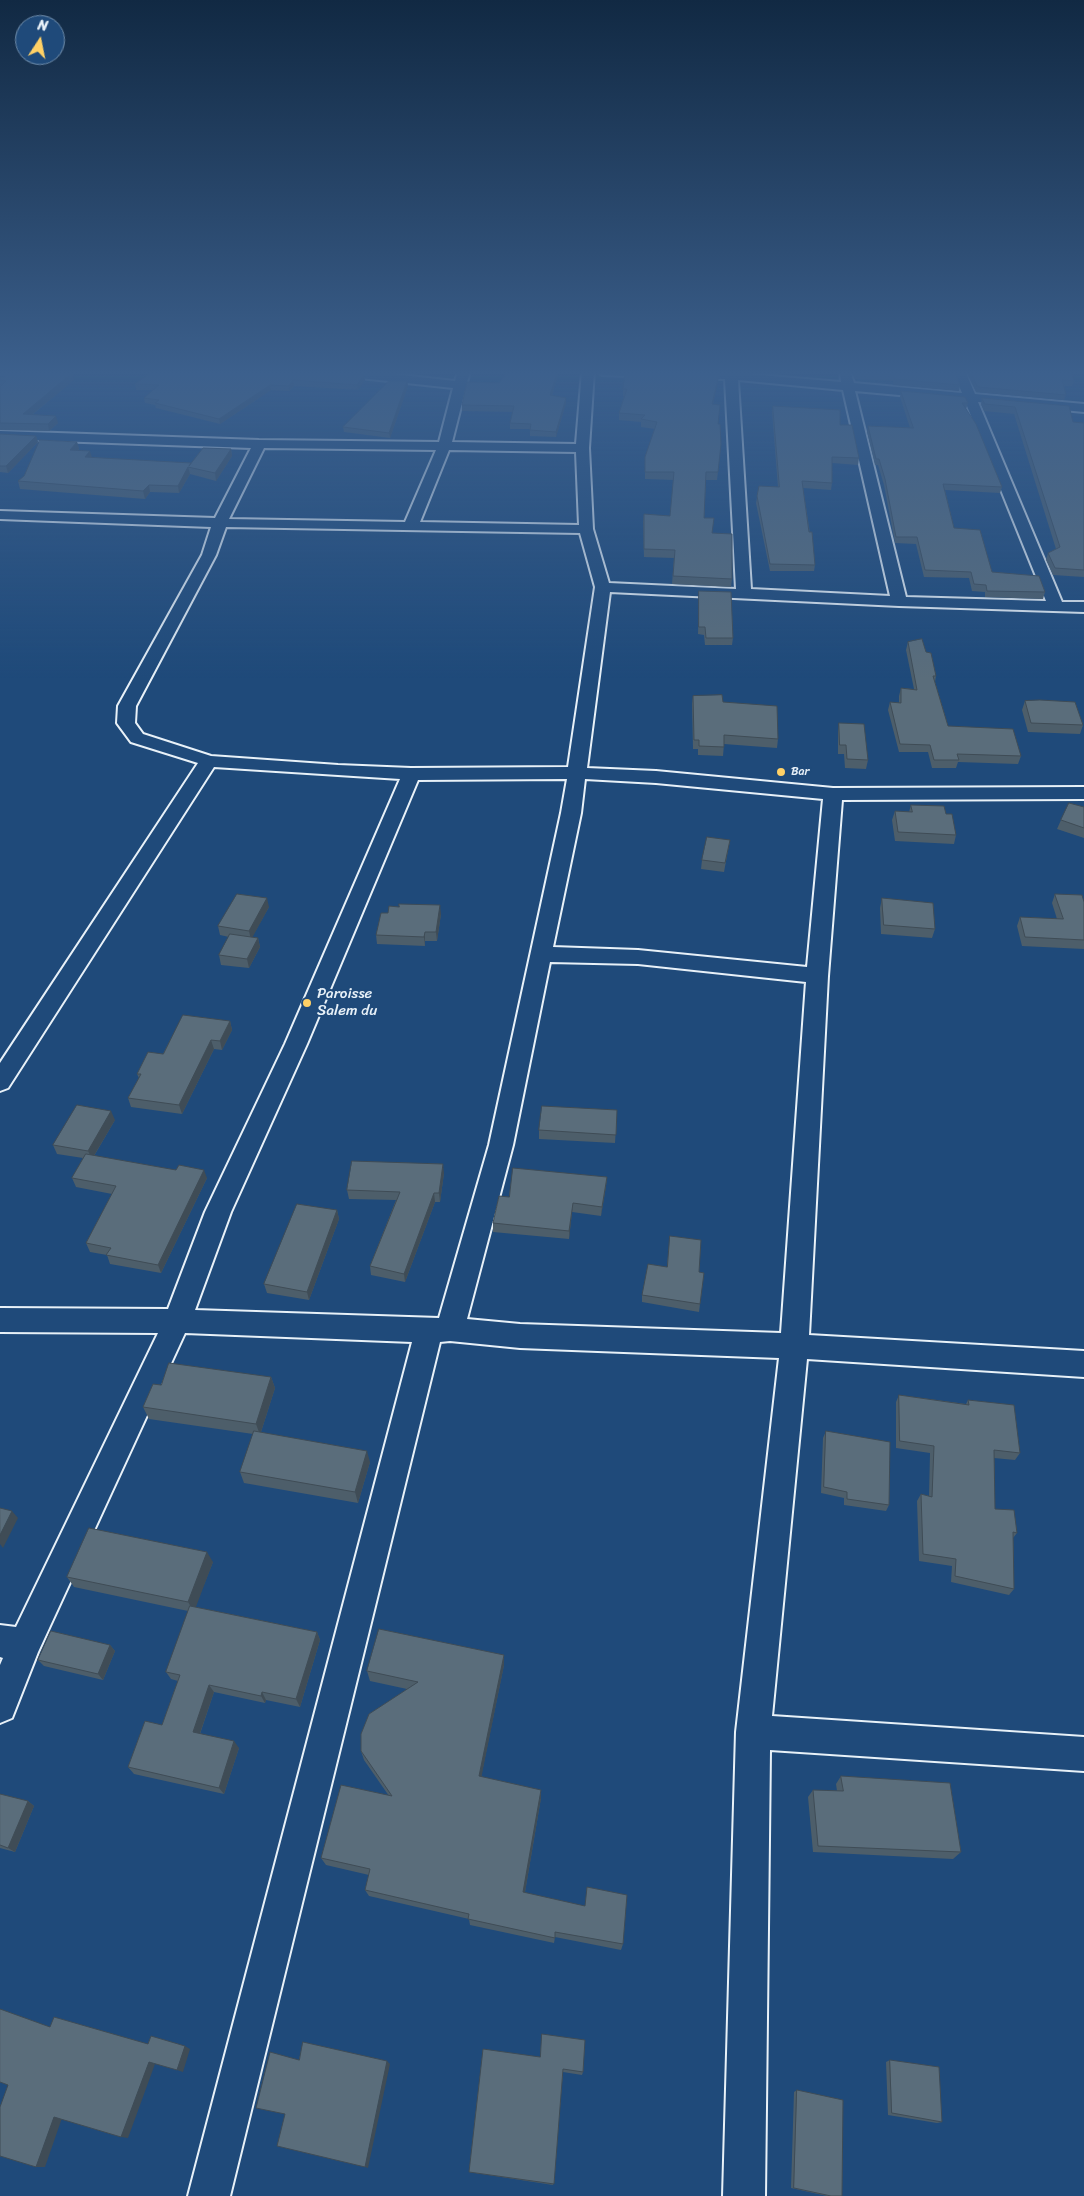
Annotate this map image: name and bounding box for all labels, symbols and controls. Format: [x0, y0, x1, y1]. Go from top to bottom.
text: N [36, 13, 50, 39]
north arrow [15, 15, 65, 65]
place label: Bar [791, 765, 810, 779]
marker: Bar [775, 766, 787, 778]
place label: Paroisse Salem du [317, 985, 377, 1020]
marker: Paroisse Salem du [301, 997, 313, 1009]

